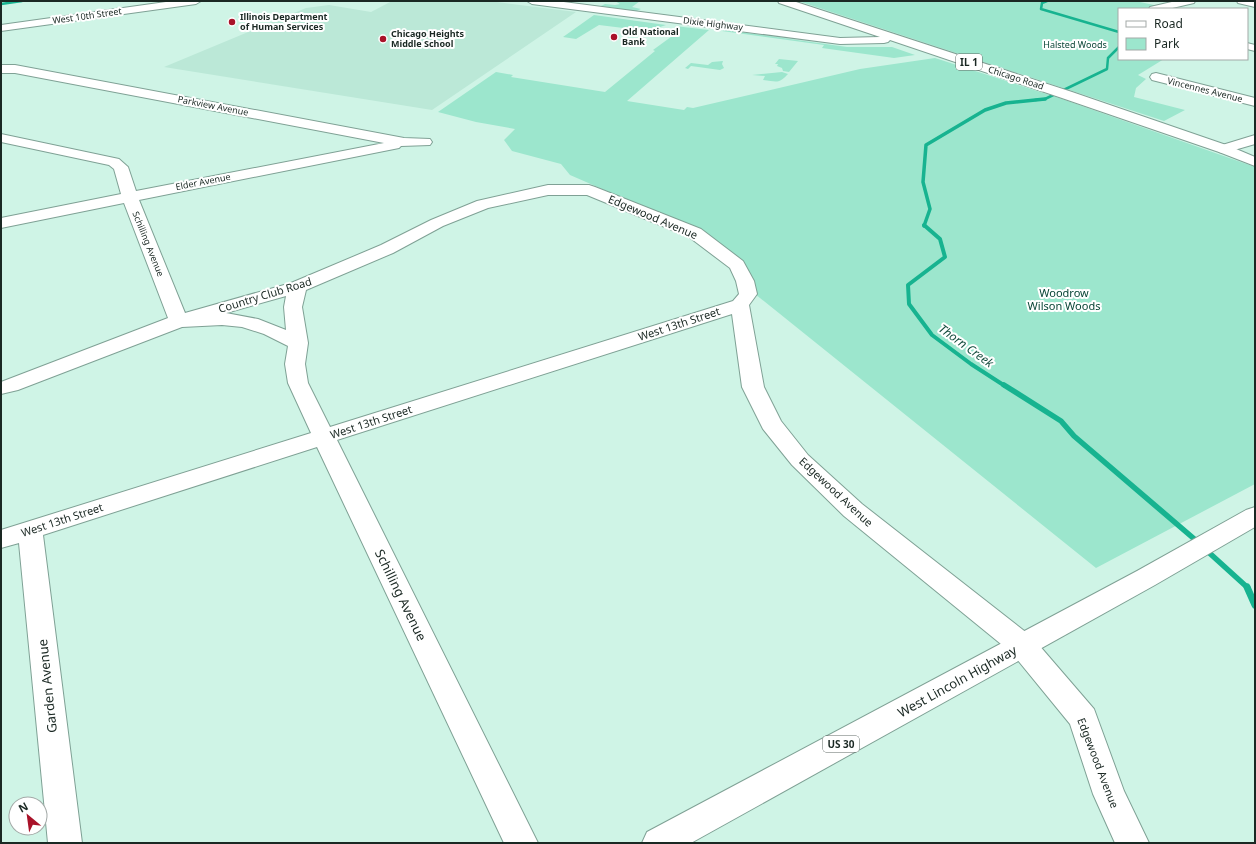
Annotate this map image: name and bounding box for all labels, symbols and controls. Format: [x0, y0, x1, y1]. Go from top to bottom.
street label: West 10th Street [51, 4, 123, 27]
legend [1118, 8, 1248, 60]
place label: Illinois Department of Human Services [240, 10, 328, 33]
street label: Dixie Highway [682, 13, 744, 34]
text: Road [1154, 15, 1183, 32]
marker: Illinois Department of Human Services [227, 17, 237, 27]
place label: Old National Bank [622, 25, 679, 48]
place label: Chicago Heights Middle School [391, 27, 464, 50]
marker: Old National Bank [609, 32, 619, 42]
marker: Chicago Heights Middle School [378, 34, 388, 44]
text: Park [1154, 35, 1180, 52]
park label: Halsted Woods [1043, 38, 1107, 51]
road number: IL 1 [956, 54, 982, 70]
street label: Chicago Road [987, 62, 1046, 93]
street label: Vincennes Avenue [1166, 74, 1244, 105]
street label: Parkview Avenue [177, 92, 250, 119]
street label: Elder Avenue [174, 170, 231, 193]
street label: Edgewood Avenue [606, 191, 700, 242]
street label: Schilling Avenue [129, 209, 167, 278]
street label: Country Club Road [216, 273, 313, 316]
park label: Woodrow Wilson Woods [1028, 285, 1100, 313]
street label: West 13th Street [636, 303, 722, 344]
water label: Thorn Creek [935, 320, 998, 372]
street label: West 13th Street [328, 401, 414, 442]
street label: Edgewood Avenue [796, 453, 877, 530]
street label: West 13th Street [19, 499, 105, 540]
street label: Schilling Avenue [371, 546, 431, 644]
street label: Garden Avenue [33, 638, 61, 734]
street label: West Lincoln Highway [894, 641, 1020, 721]
street label: Edgewood Avenue [1074, 715, 1123, 810]
road number: US 30 [823, 736, 859, 752]
north arrow [8, 796, 48, 836]
text: N [15, 798, 30, 816]

